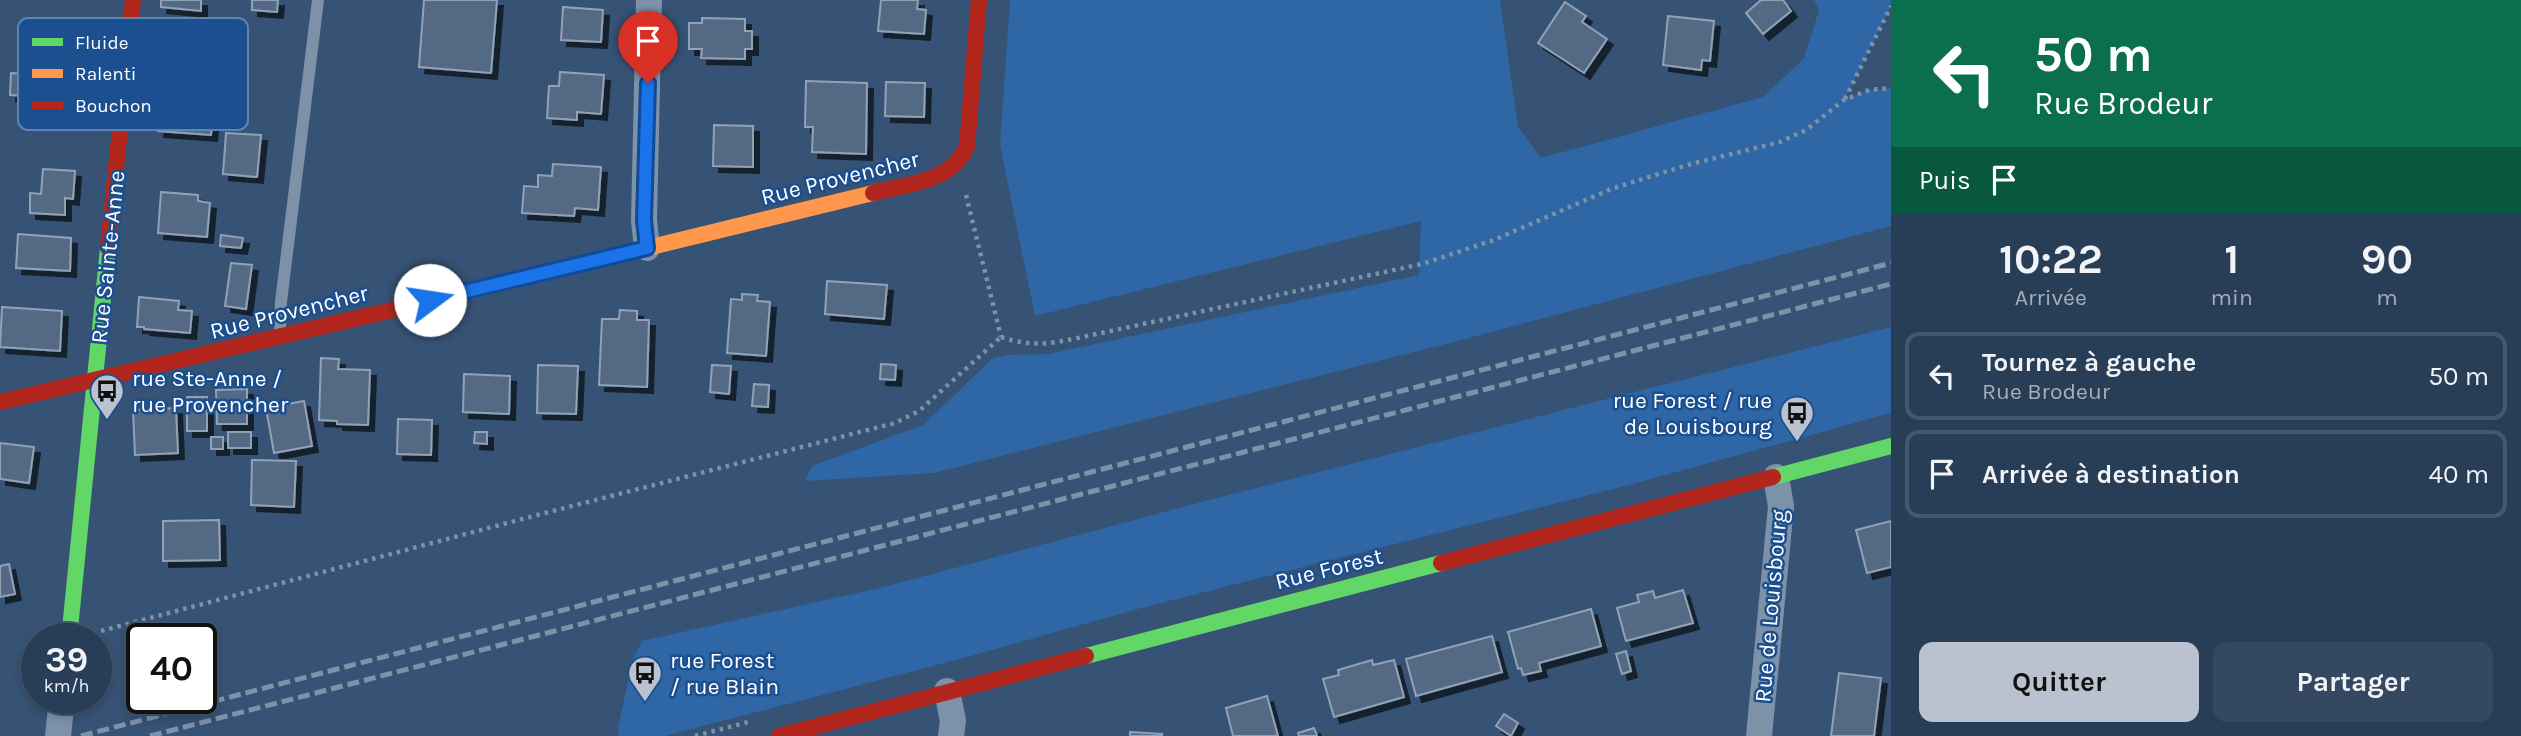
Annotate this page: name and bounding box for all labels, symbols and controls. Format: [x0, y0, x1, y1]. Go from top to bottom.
pin [618, 11, 678, 83]
legend [18, 18, 248, 130]
icon: arrive [629, 22, 667, 60]
text: 50 m [2034, 26, 2152, 83]
icon: left [1919, 28, 2010, 119]
text: Fluide [75, 32, 128, 54]
text: Ralenti [75, 63, 136, 85]
text: Rue Brodeur [2034, 85, 2212, 122]
text: Bouchon [75, 95, 152, 117]
street label: Rue Provencher [758, 145, 923, 211]
icon: arrive [1985, 161, 2023, 199]
text: Puis [1919, 165, 1971, 196]
street label: Rue Sainte-Anne [85, 169, 131, 345]
text: 10:22 [1999, 234, 2103, 284]
text: 1 [2224, 234, 2239, 284]
text: 90 [2361, 234, 2413, 284]
position arrow [393, 263, 467, 337]
street label: Rue Provencher [207, 279, 372, 345]
text: Arrivée [2015, 284, 2087, 311]
text: min [2211, 284, 2253, 311]
text: m [2376, 284, 2398, 311]
text: Tournez à gauche [1982, 347, 2196, 378]
icon: left [1923, 357, 1961, 395]
text: 50 m [2428, 361, 2489, 392]
place label: rue Ste-Anne / rue Provencher [132, 365, 289, 418]
bus stop icon: rue Ste-Anne / rue Provencher [88, 372, 126, 421]
text: Rue Brodeur [1982, 378, 2110, 405]
place label: rue Forest / rue de Louisbourg [1613, 387, 1772, 440]
bus stop icon: rue Forest / rue de Louisbourg [1778, 394, 1816, 443]
icon: arrive [1923, 455, 1961, 493]
text: Arrivée à destination [1982, 459, 2240, 490]
text: 40 m [2429, 459, 2489, 490]
street label: Rue de Louisbourg [1749, 508, 1793, 704]
street label: Rue Forest [1272, 542, 1386, 595]
speed limit sign: 40 [126, 623, 217, 714]
text: 39 [45, 639, 88, 680]
button: Quitter [1919, 642, 2199, 722]
button: Partager [2213, 642, 2493, 722]
place label: rue Forest / rue Blain [670, 647, 779, 700]
bus stop icon: rue Forest / rue Blain [626, 654, 664, 703]
text: km/h [44, 675, 89, 697]

